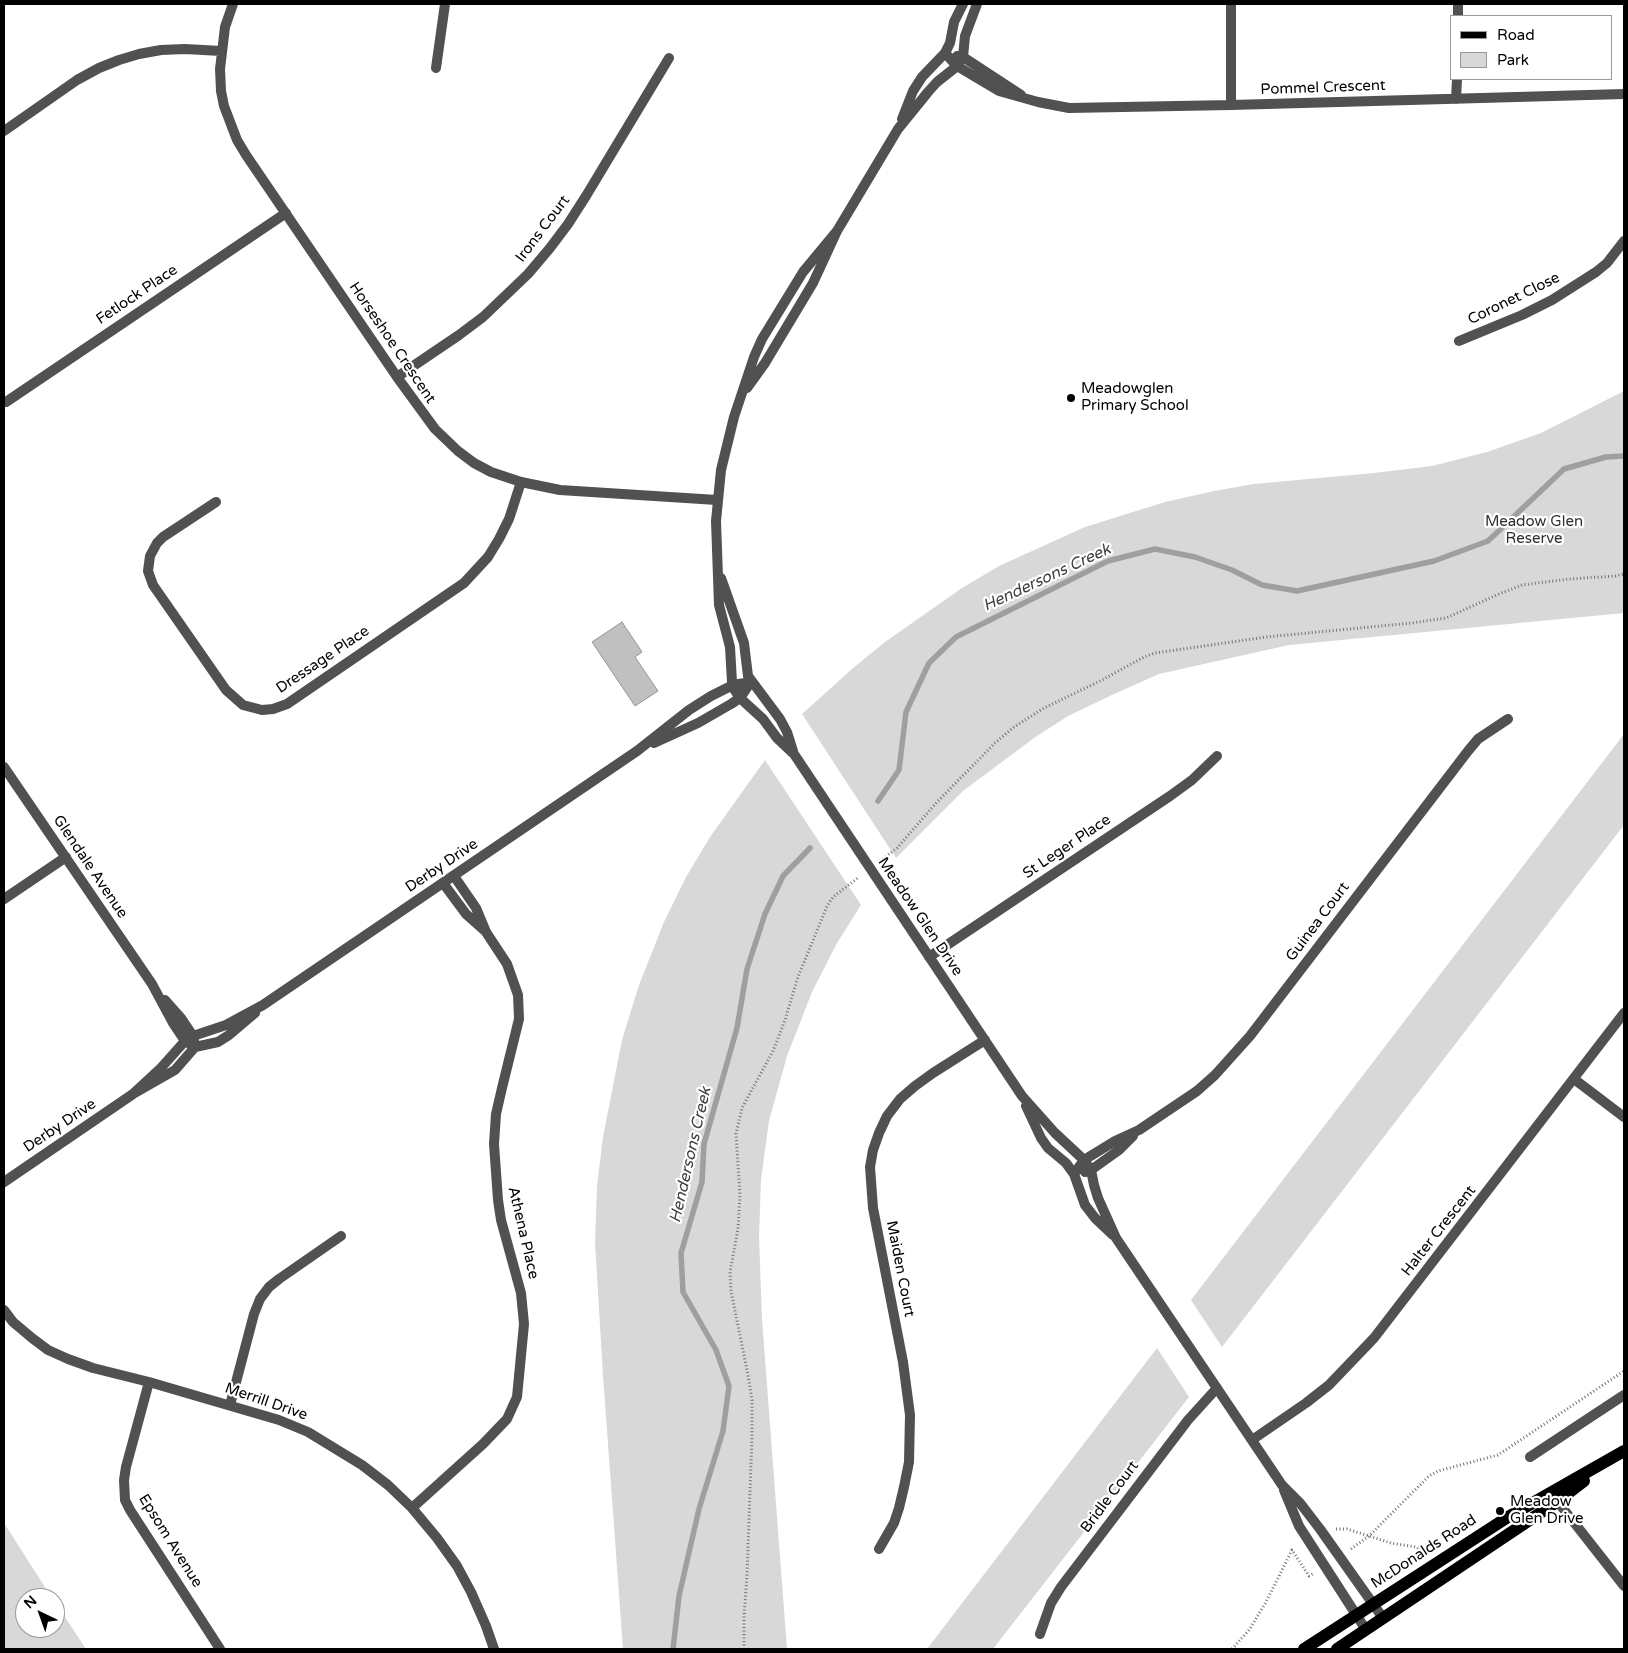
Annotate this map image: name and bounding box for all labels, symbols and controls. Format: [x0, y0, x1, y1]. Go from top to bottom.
legend [1450, 15, 1613, 80]
text: Road [1497, 26, 1535, 44]
text: Park [1497, 51, 1529, 69]
street label: Pommel Crescent [1260, 77, 1386, 99]
street label: Irons Court [512, 192, 574, 266]
street label: Fetlock Place [93, 261, 181, 329]
street label: Coronet Close [1465, 269, 1563, 329]
street label: Horseshoe Crescent [345, 279, 439, 407]
place label: Meadowglen Primary School [1081, 380, 1189, 415]
marker: Meadowglen Primary School [1065, 392, 1077, 404]
park label: Meadow Glen Reserve [1485, 513, 1583, 548]
water label: Hendersons Creek [980, 540, 1114, 616]
street label: Dressage Place [273, 622, 373, 698]
street label: St Leger Place [1020, 811, 1114, 883]
street label: Glendale Avenue [49, 812, 131, 922]
street label: Derby Drive [402, 835, 482, 897]
street label: Meadow Glen Drive [874, 854, 966, 980]
street label: Guinea Court [1282, 879, 1354, 965]
water label: Hendersons Creek [666, 1085, 716, 1225]
street label: Derby Drive [20, 1095, 100, 1157]
street label: Halter Crescent [1398, 1182, 1480, 1280]
street label: Athena Place [504, 1185, 542, 1281]
street label: Maiden Court [882, 1219, 918, 1319]
street label: Merrill Drive [222, 1379, 310, 1425]
street label: Bridle Court [1077, 1458, 1143, 1536]
street label: Epsom Avenue [134, 1491, 206, 1591]
place label: Meadow Glen Drive [1510, 1493, 1584, 1528]
marker: Meadow Glen Drive [1494, 1505, 1506, 1517]
street label: McDonalds Road [1368, 1511, 1480, 1593]
north arrow [15, 1588, 65, 1638]
text: N [20, 1592, 40, 1612]

